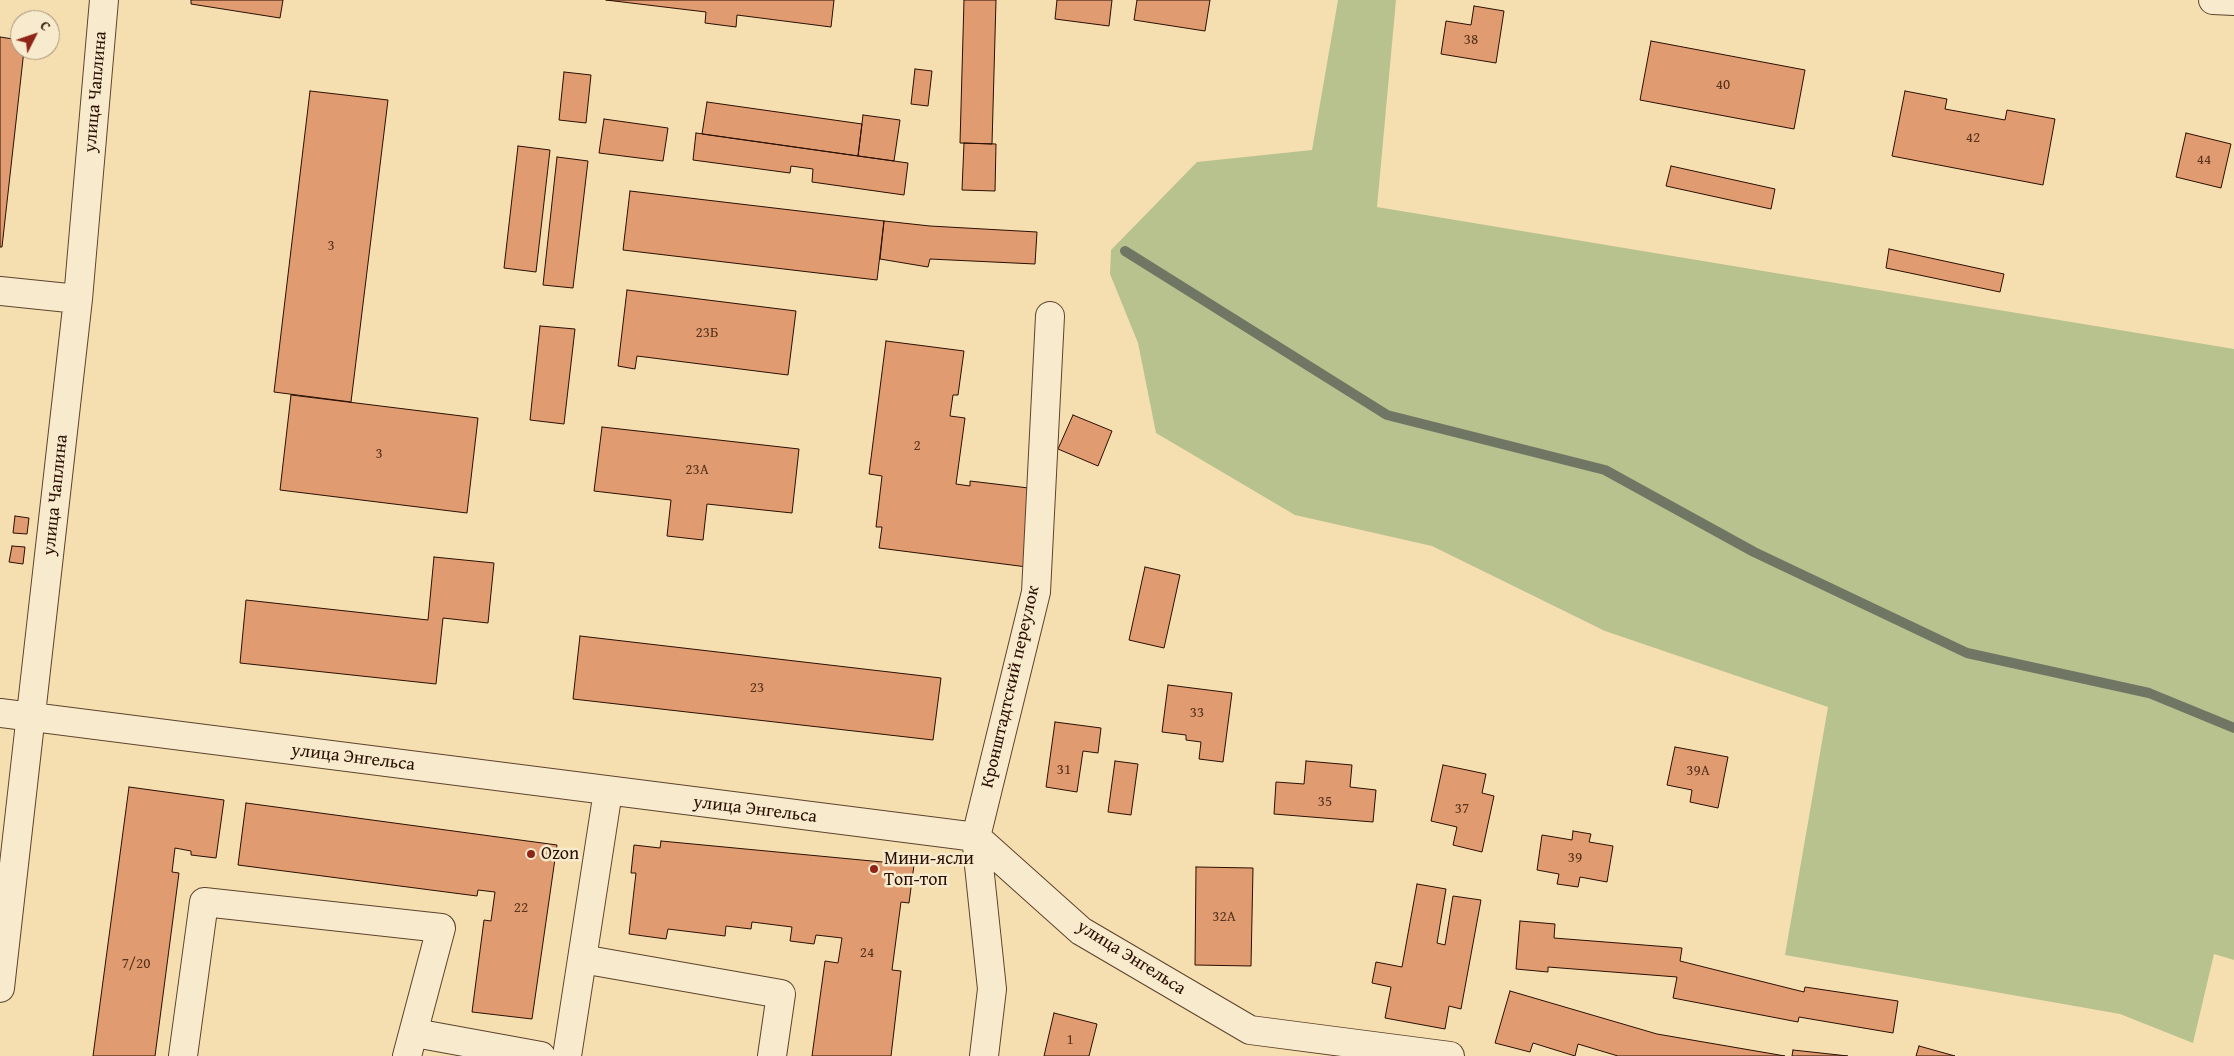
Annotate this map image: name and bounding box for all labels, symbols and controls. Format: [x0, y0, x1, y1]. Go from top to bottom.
north arrow [10, 10, 60, 60]
text: С [35, 16, 56, 35]
street label: улица Чаплина [80, 30, 112, 154]
house number: 38 [1464, 31, 1478, 49]
house number: 40 [1716, 76, 1730, 94]
house number: 42 [1966, 129, 1980, 147]
house number: 44 [2197, 151, 2211, 169]
house number: 3 [327, 237, 335, 255]
house number: 23Б [696, 324, 718, 342]
street label: улица Чаплина [39, 433, 73, 557]
house number: 2 [913, 437, 921, 455]
house number: 3 [375, 445, 383, 463]
house number: 23А [685, 461, 709, 479]
street label: Кронштадтский переулок [977, 584, 1045, 790]
house number: 23 [750, 679, 764, 697]
house number: 33 [1190, 704, 1204, 722]
street label: улица Энгельса [290, 740, 416, 776]
house number: 31 [1057, 761, 1071, 779]
house number: 39А [1686, 762, 1710, 780]
street label: улица Энгельса [692, 792, 818, 828]
house number: 35 [1318, 793, 1332, 811]
house number: 37 [1455, 800, 1469, 818]
place label: Ozon [541, 843, 579, 865]
marker: Ozon [525, 848, 537, 860]
place label: Мини-ясли Топ-топ [884, 848, 974, 891]
house number: 39 [1568, 849, 1582, 867]
marker: Мини-ясли Топ-топ [868, 863, 880, 875]
house number: 22 [514, 899, 528, 917]
house number: 32А [1212, 908, 1236, 926]
street label: улица Энгельса [1073, 916, 1189, 1000]
house number: 24 [860, 944, 874, 962]
house number: 7/20 [122, 955, 150, 973]
house number: 1 [1066, 1031, 1074, 1049]

